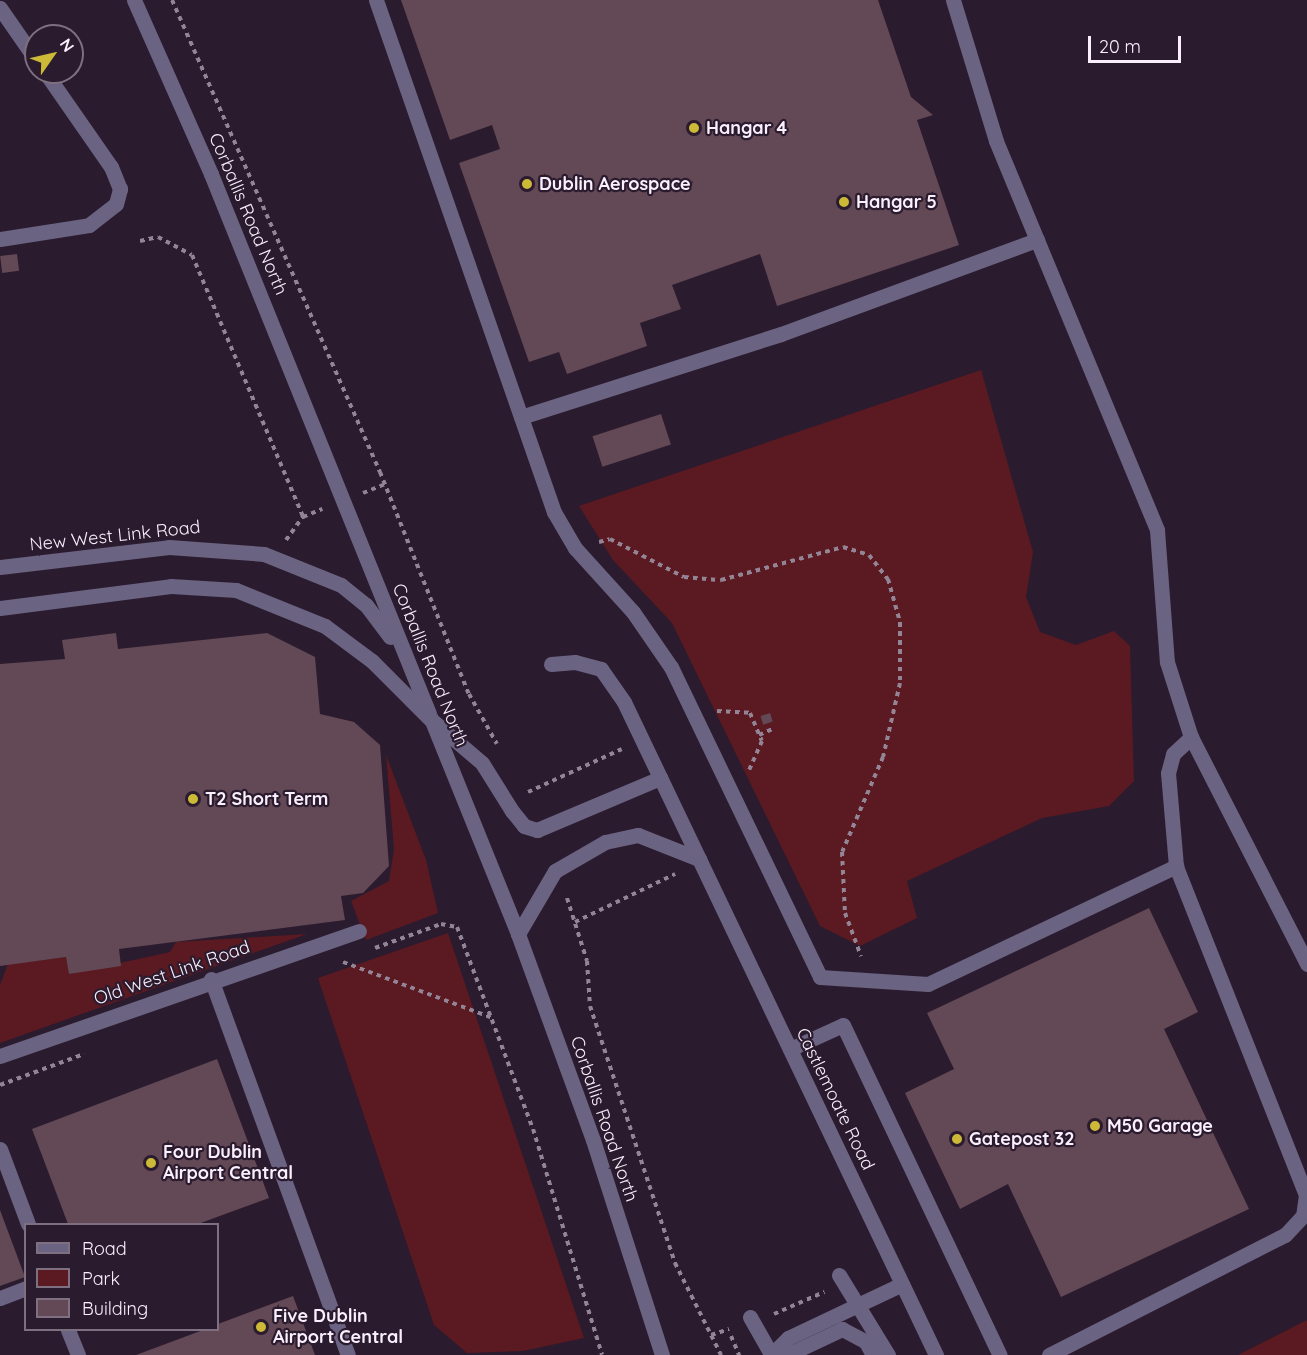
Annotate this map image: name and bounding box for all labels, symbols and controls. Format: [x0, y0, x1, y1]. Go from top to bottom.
north arrow [24, 24, 84, 84]
scale bar [1091, 24, 1184, 62]
text: N [56, 35, 79, 56]
text: 20 m [1099, 35, 1141, 58]
place label: Hangar 4 [706, 117, 787, 139]
marker: Hangar 4 [687, 121, 701, 135]
street label: Corballis Road North [204, 130, 292, 298]
place label: Dublin Aerospace [539, 173, 691, 195]
marker: Dublin Aerospace [520, 177, 534, 191]
place label: Hangar 5 [856, 191, 937, 213]
marker: Hangar 5 [837, 195, 851, 209]
street label: New West Link Road [29, 516, 201, 556]
street label: Corballis Road North [387, 580, 473, 750]
place label: T2 Short Term [205, 788, 328, 810]
marker: T2 Short Term [186, 792, 200, 806]
street label: Old West Link Road [91, 936, 253, 1010]
street label: Castlemoate Road [791, 1024, 879, 1174]
street label: Corballis Road North [566, 1033, 642, 1205]
place label: M50 Garage [1107, 1115, 1213, 1137]
marker: M50 Garage [1088, 1119, 1102, 1133]
place label: Gatepost 32 [969, 1128, 1074, 1150]
marker: Gatepost 32 [950, 1132, 964, 1146]
place label: Four Dublin Airport Central [163, 1142, 293, 1184]
marker: Four Dublin Airport Central [144, 1156, 158, 1170]
legend [24, 1223, 219, 1331]
text: Road [82, 1237, 127, 1260]
text: Park [82, 1267, 120, 1290]
text: Building [82, 1297, 148, 1320]
place label: Five Dublin Airport Central [273, 1306, 403, 1348]
marker: Five Dublin Airport Central [254, 1320, 268, 1334]

